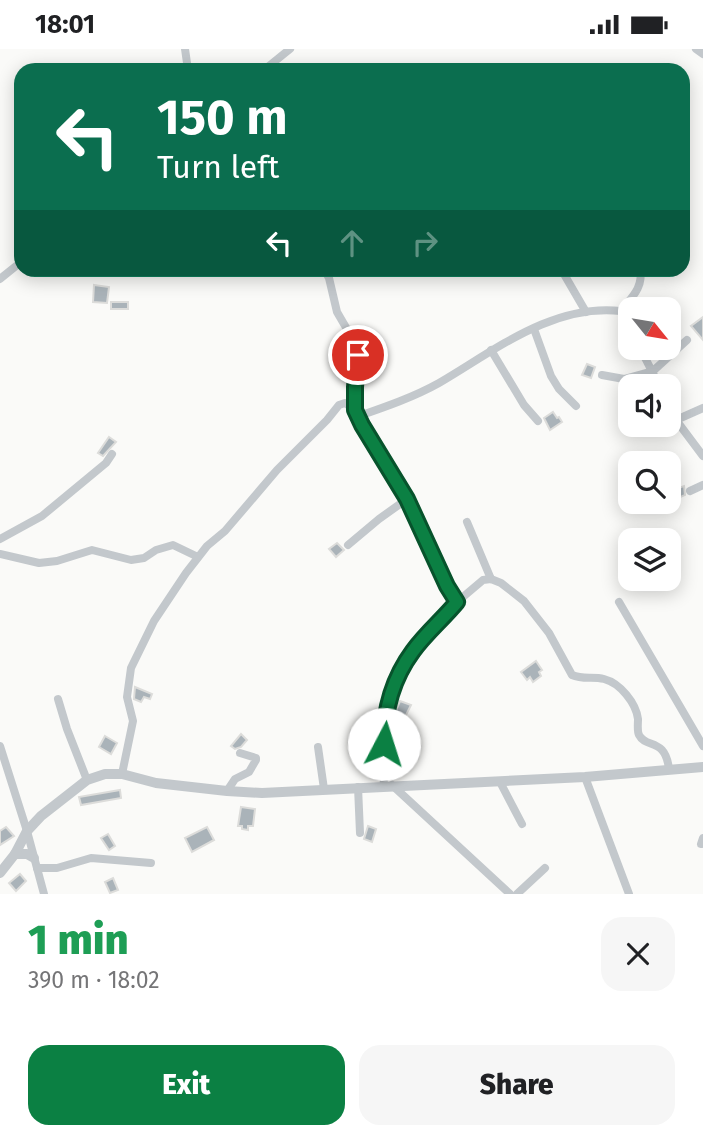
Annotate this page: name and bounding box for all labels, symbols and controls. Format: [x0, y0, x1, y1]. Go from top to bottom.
text: 18:01 [35, 9, 95, 40]
text: 150 m [157, 88, 288, 147]
icon: left [42, 91, 133, 182]
text: Turn left [157, 148, 279, 186]
icon: left [260, 224, 298, 262]
icon: ahead [333, 224, 371, 262]
icon: right [406, 224, 444, 262]
north arrow [618, 297, 681, 361]
map controls [618, 297, 681, 591]
pin [328, 325, 388, 385]
icon: arrive [339, 336, 377, 374]
button: sound [618, 374, 681, 437]
button: search [618, 451, 681, 514]
button: layers [618, 528, 681, 591]
position arrow [347, 707, 421, 781]
text: 1 min [28, 915, 129, 965]
button: close [601, 917, 675, 991]
text: 390 m · 18:02 [28, 966, 160, 994]
button: Exit [28, 1045, 345, 1125]
button: Share [359, 1045, 675, 1125]

